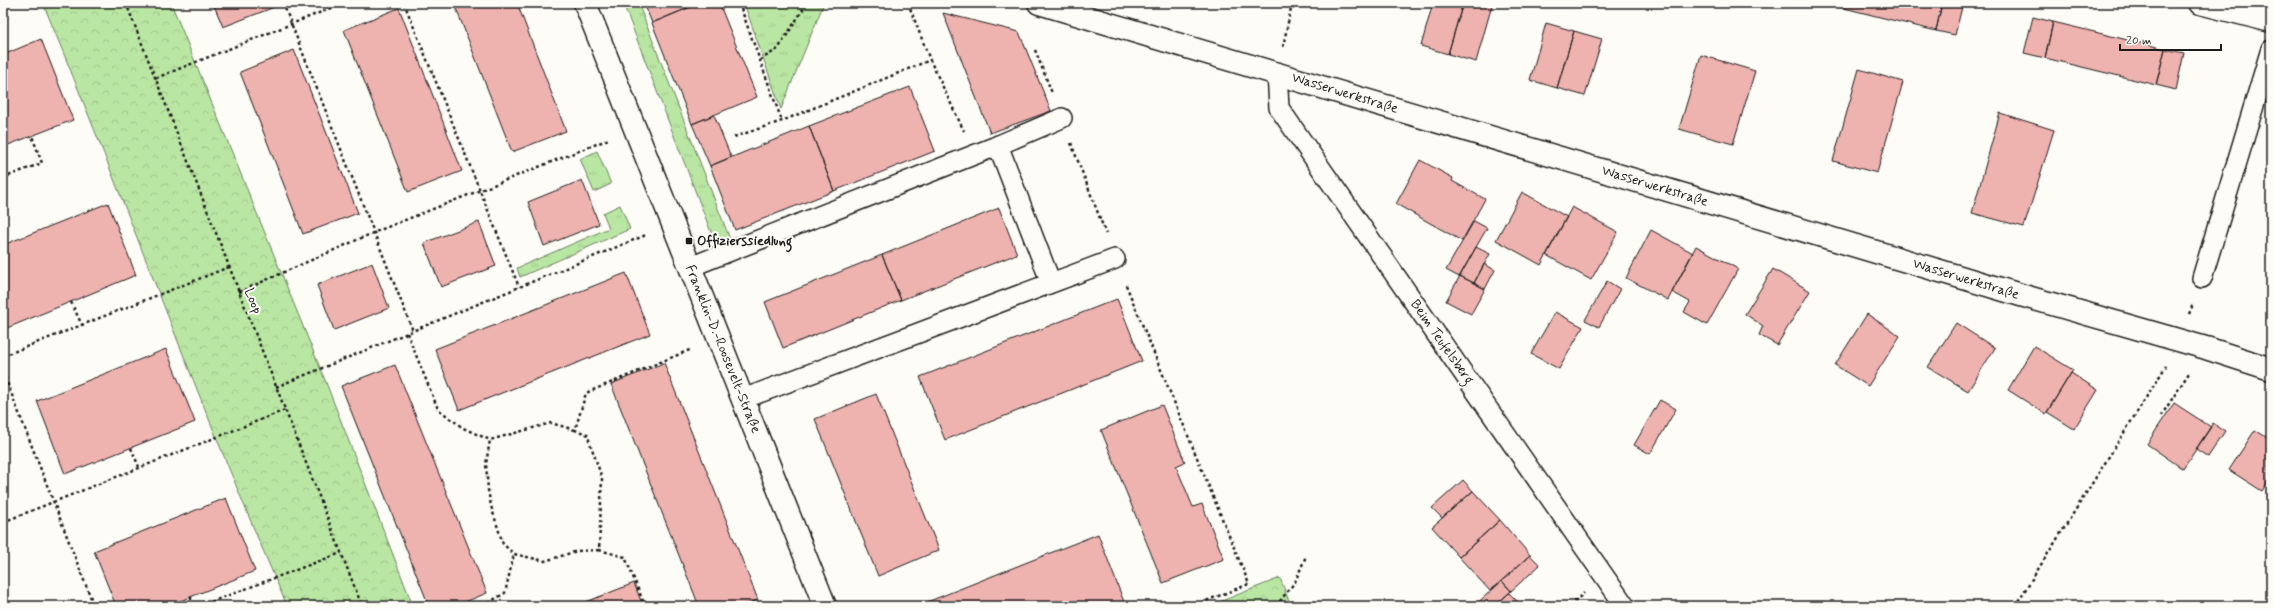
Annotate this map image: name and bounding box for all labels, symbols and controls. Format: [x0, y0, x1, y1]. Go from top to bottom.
scale bar [2120, 26, 2221, 52]
text: 20 m [2126, 33, 2152, 49]
street label: Wasserwerkstraße [1290, 68, 1401, 118]
street label: Wasserwerkstraße [1600, 161, 1711, 211]
place label: Offizierssiedlung [697, 232, 793, 253]
marker: Offizierssiedlung [684, 236, 694, 246]
street label: Wasserwerkstraße [1911, 254, 2022, 304]
street label: Franklin-D.-Roosevelt-Straße [681, 262, 765, 436]
street label: Loop [240, 286, 266, 316]
street label: Beim Teufelsberg [1404, 296, 1478, 389]

